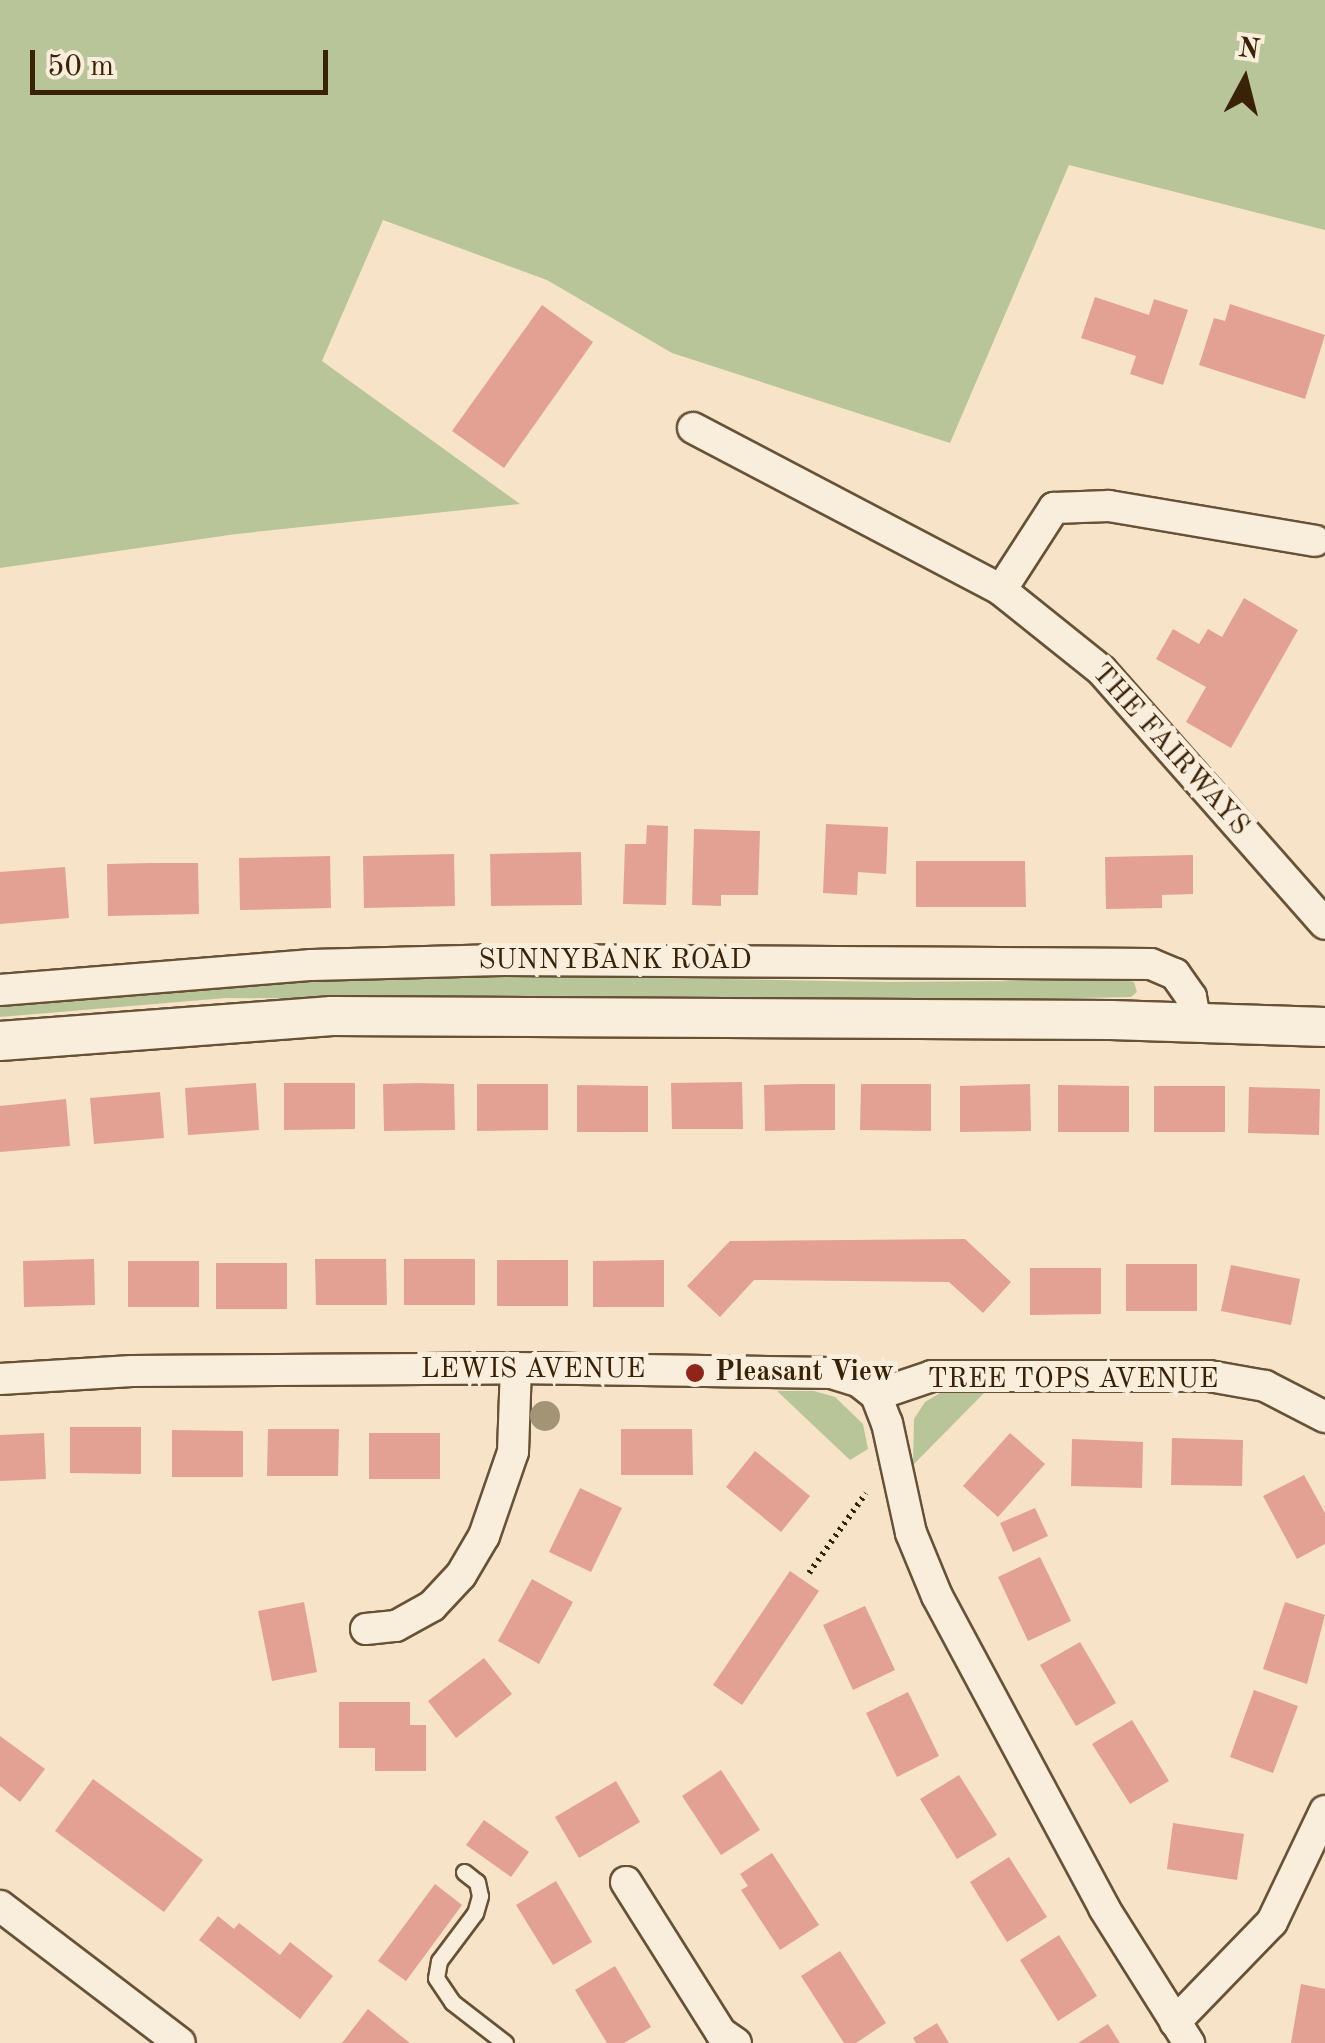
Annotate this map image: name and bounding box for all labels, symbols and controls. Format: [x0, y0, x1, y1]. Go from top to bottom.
scale bar [35, 30, 332, 92]
north arrow [1195, 30, 1295, 130]
text: N [1236, 35, 1261, 65]
text: 50 m [47, 52, 114, 82]
street label: THE FAIRWAYS [1084, 657, 1256, 843]
street label: SUNNYBANK ROAD [478, 944, 752, 978]
street label: LEWIS AVENUE [421, 1353, 645, 1387]
place label: Pleasant View [715, 1356, 894, 1390]
marker: Pleasant View [684, 1362, 706, 1384]
street label: TREE TOPS AVENUE [928, 1363, 1218, 1397]

